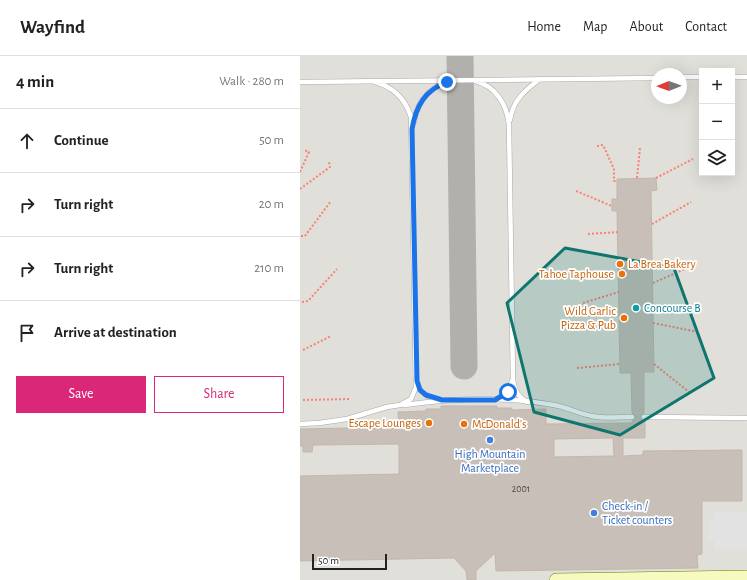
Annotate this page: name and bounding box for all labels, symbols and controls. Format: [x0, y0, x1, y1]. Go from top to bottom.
text: Wayfind [20, 18, 85, 37]
text: Home [527, 20, 561, 34]
text: Map [583, 20, 607, 34]
text: About [629, 20, 663, 34]
text: Contact [685, 20, 727, 34]
north arrow [651, 68, 687, 104]
map controls [699, 68, 735, 176]
button: + [699, 68, 735, 104]
text: 4 min [16, 73, 54, 90]
route end [438, 73, 456, 91]
text: Walk · 280 m [219, 75, 284, 88]
button: − [699, 104, 735, 140]
icon: ahead [16, 130, 38, 152]
text: Continue [54, 133, 109, 148]
text: 50 m [259, 134, 284, 147]
button: layers [699, 140, 735, 176]
icon: right [16, 194, 38, 216]
text: Turn right [54, 197, 113, 212]
text: 20 m [259, 198, 284, 211]
icon: right [16, 258, 38, 280]
place label: La Brea Bakery [628, 258, 696, 271]
marker: La Brea Bakery [615, 259, 625, 269]
text: Turn right [54, 261, 113, 276]
text: 210 m [254, 262, 284, 275]
place label: Tahoe Taphouse [539, 268, 614, 280]
marker: Tahoe Taphouse [617, 269, 627, 279]
place label: Concourse B [644, 302, 701, 314]
marker: Concourse B [631, 303, 641, 313]
place label: Wild Garlic Pizza & Pub [561, 305, 616, 331]
marker: Wild Garlic Pizza & Pub [619, 313, 629, 323]
icon: arrive [16, 322, 38, 344]
text: Arrive at destination [54, 325, 177, 340]
button: Save [16, 376, 146, 413]
button: Share [154, 376, 284, 413]
route start [499, 383, 517, 401]
place label: Escape Lounges [348, 417, 421, 429]
marker: Escape Lounges [424, 418, 434, 428]
place label: McDonald's [472, 418, 526, 430]
marker: McDonald's [459, 419, 469, 429]
marker: High Mountain Marketplace [485, 435, 495, 445]
place label: High Mountain Marketplace [455, 448, 525, 474]
house number: 2001 [512, 484, 530, 494]
place label: Check-in / Ticket counters [602, 500, 672, 526]
marker: Check-in / Ticket counters [589, 508, 599, 518]
scale bar [312, 552, 387, 571]
text: 50 m [318, 555, 339, 566]

